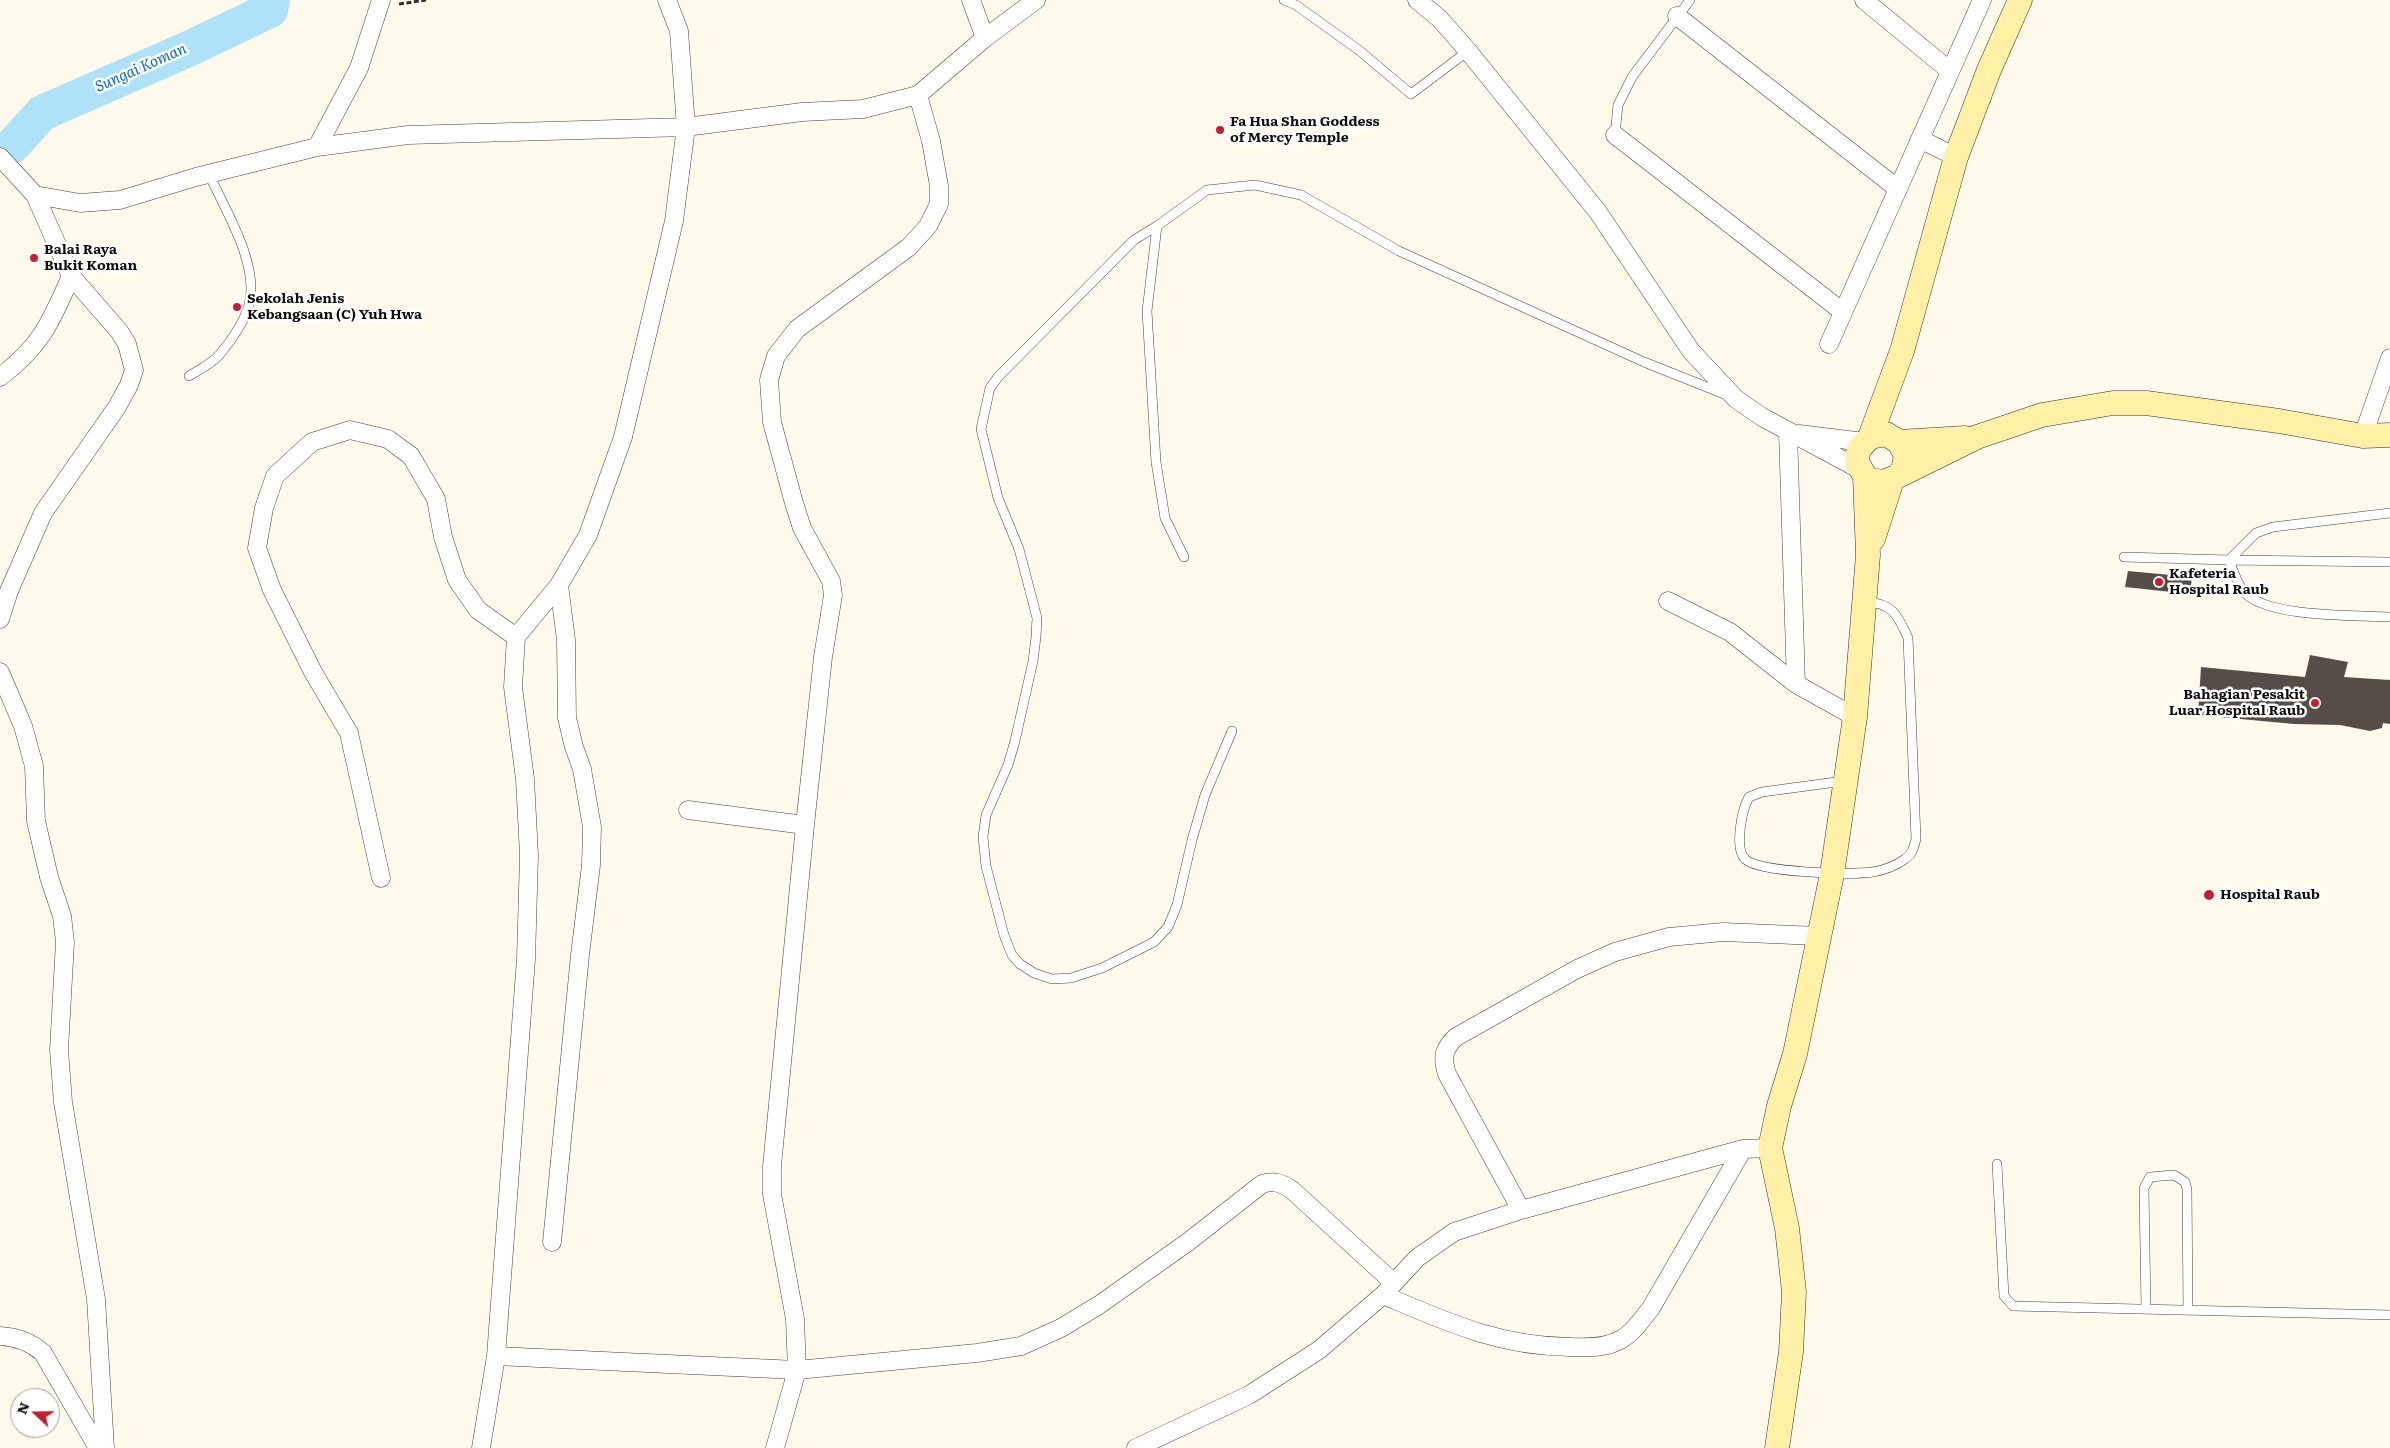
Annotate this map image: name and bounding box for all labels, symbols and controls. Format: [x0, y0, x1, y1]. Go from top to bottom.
water label: Sungai Koman [93, 40, 189, 96]
place label: Fa Hua Shan Goddess of Mercy Temple [1230, 114, 1379, 146]
marker: Fa Hua Shan Goddess of Mercy Temple [1214, 124, 1226, 136]
place label: Balai Raya Bukit Koman [44, 242, 137, 274]
marker: Balai Raya Bukit Koman [28, 252, 40, 264]
place label: Sekolah Jenis Kebangsaan (C) Yuh Hwa [247, 291, 422, 324]
marker: Sekolah Jenis Kebangsaan (C) Yuh Hwa [231, 301, 243, 313]
place label: Kafeteria Hospital Raub [2169, 566, 2269, 598]
marker: Kafeteria Hospital Raub [2153, 576, 2165, 588]
place label: Bahagian Pesakit Luar Hospital Raub [2169, 687, 2305, 720]
marker: Bahagian Pesakit Luar Hospital Raub [2309, 697, 2321, 709]
place label: Hospital Raub [2220, 887, 2320, 903]
marker: Hospital Raub [2202, 888, 2216, 902]
north arrow [10, 1388, 60, 1438]
text: N [10, 1399, 33, 1417]

